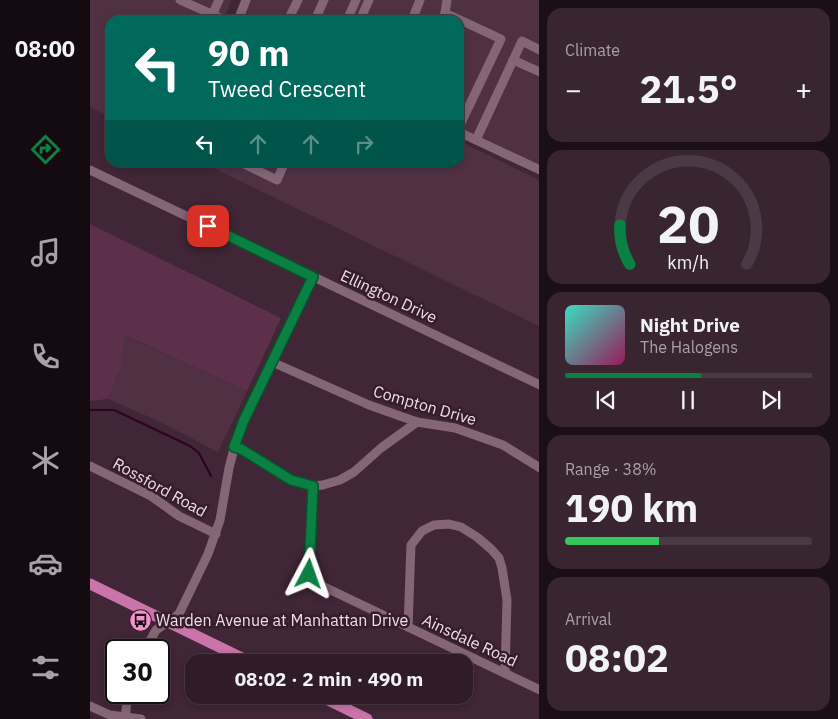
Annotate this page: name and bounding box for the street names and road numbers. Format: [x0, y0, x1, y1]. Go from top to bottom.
street label: Ellington Drive [338, 265, 441, 327]
street label: Compton Drive [371, 381, 479, 429]
street label: Rossford Road [110, 453, 210, 521]
street label: Ainsdale Road [419, 609, 521, 671]

